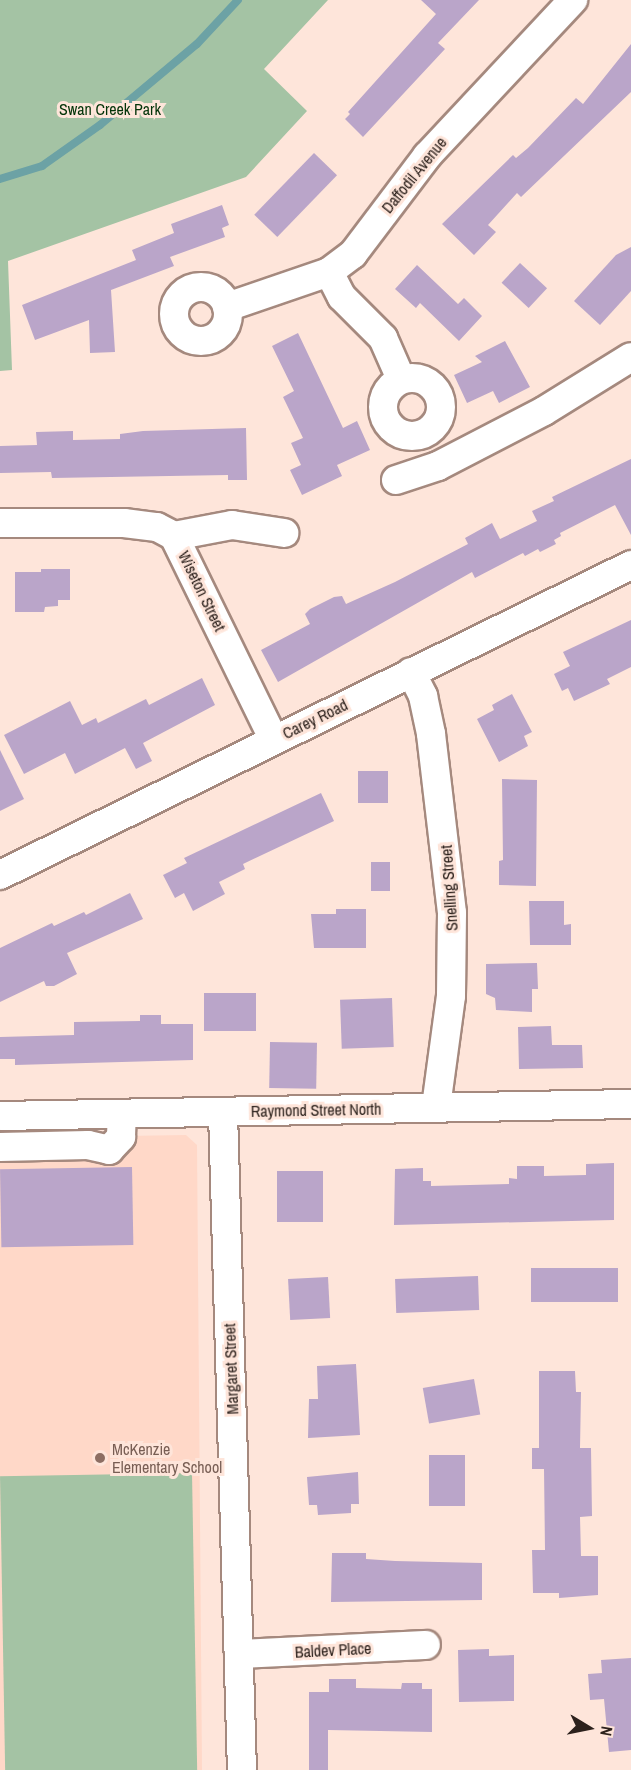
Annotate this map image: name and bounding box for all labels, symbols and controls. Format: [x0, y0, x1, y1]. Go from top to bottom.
park label: Swan Creek Park [59, 99, 161, 119]
street label: Daffodil Avenue [377, 133, 451, 217]
street label: Wiseton Street [174, 548, 230, 634]
street label: Carey Road [279, 695, 351, 743]
street label: Snelling Street [436, 844, 462, 932]
street label: Raymond Street North [251, 1099, 381, 1121]
street label: Margaret Street [220, 1323, 242, 1415]
place label: McKenzie Elementary School [112, 1439, 222, 1477]
marker: McKenzie Elementary School [93, 1451, 107, 1465]
street label: Baldev Place [294, 1638, 372, 1662]
north arrow [559, 1698, 619, 1758]
text: N [595, 1725, 618, 1738]

